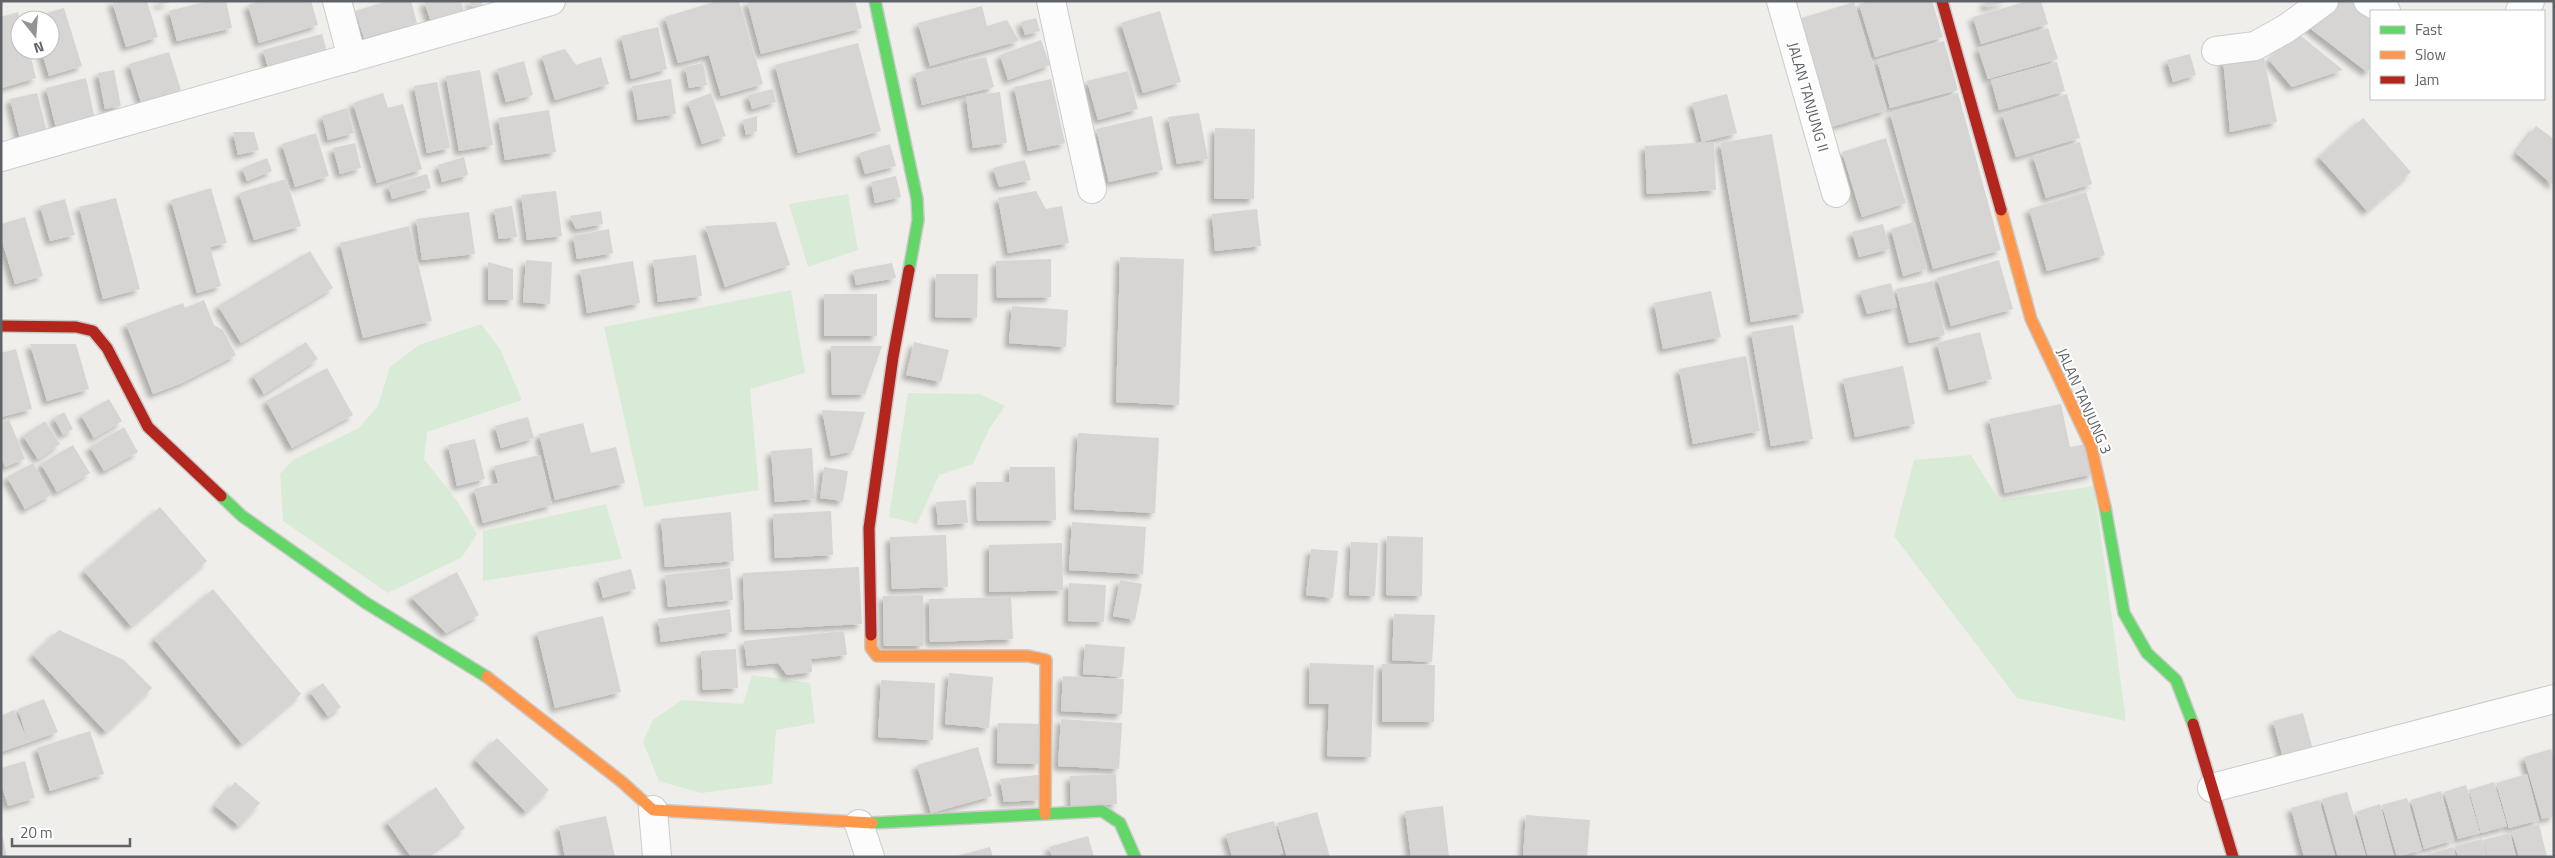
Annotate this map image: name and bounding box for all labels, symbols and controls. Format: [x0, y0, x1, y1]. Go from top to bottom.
north arrow [10, 10, 60, 60]
legend [2370, 10, 2545, 100]
text: Fast [2415, 18, 2443, 41]
text: N [31, 36, 47, 59]
street label: JALAN TANJUNG II [1782, 39, 1835, 154]
text: Slow [2415, 43, 2446, 66]
text: Jam [2415, 68, 2439, 91]
street label: JALAN TANJUNG 3 [2051, 344, 2118, 458]
scale bar [12, 816, 130, 848]
text: 20 m [20, 821, 53, 844]

